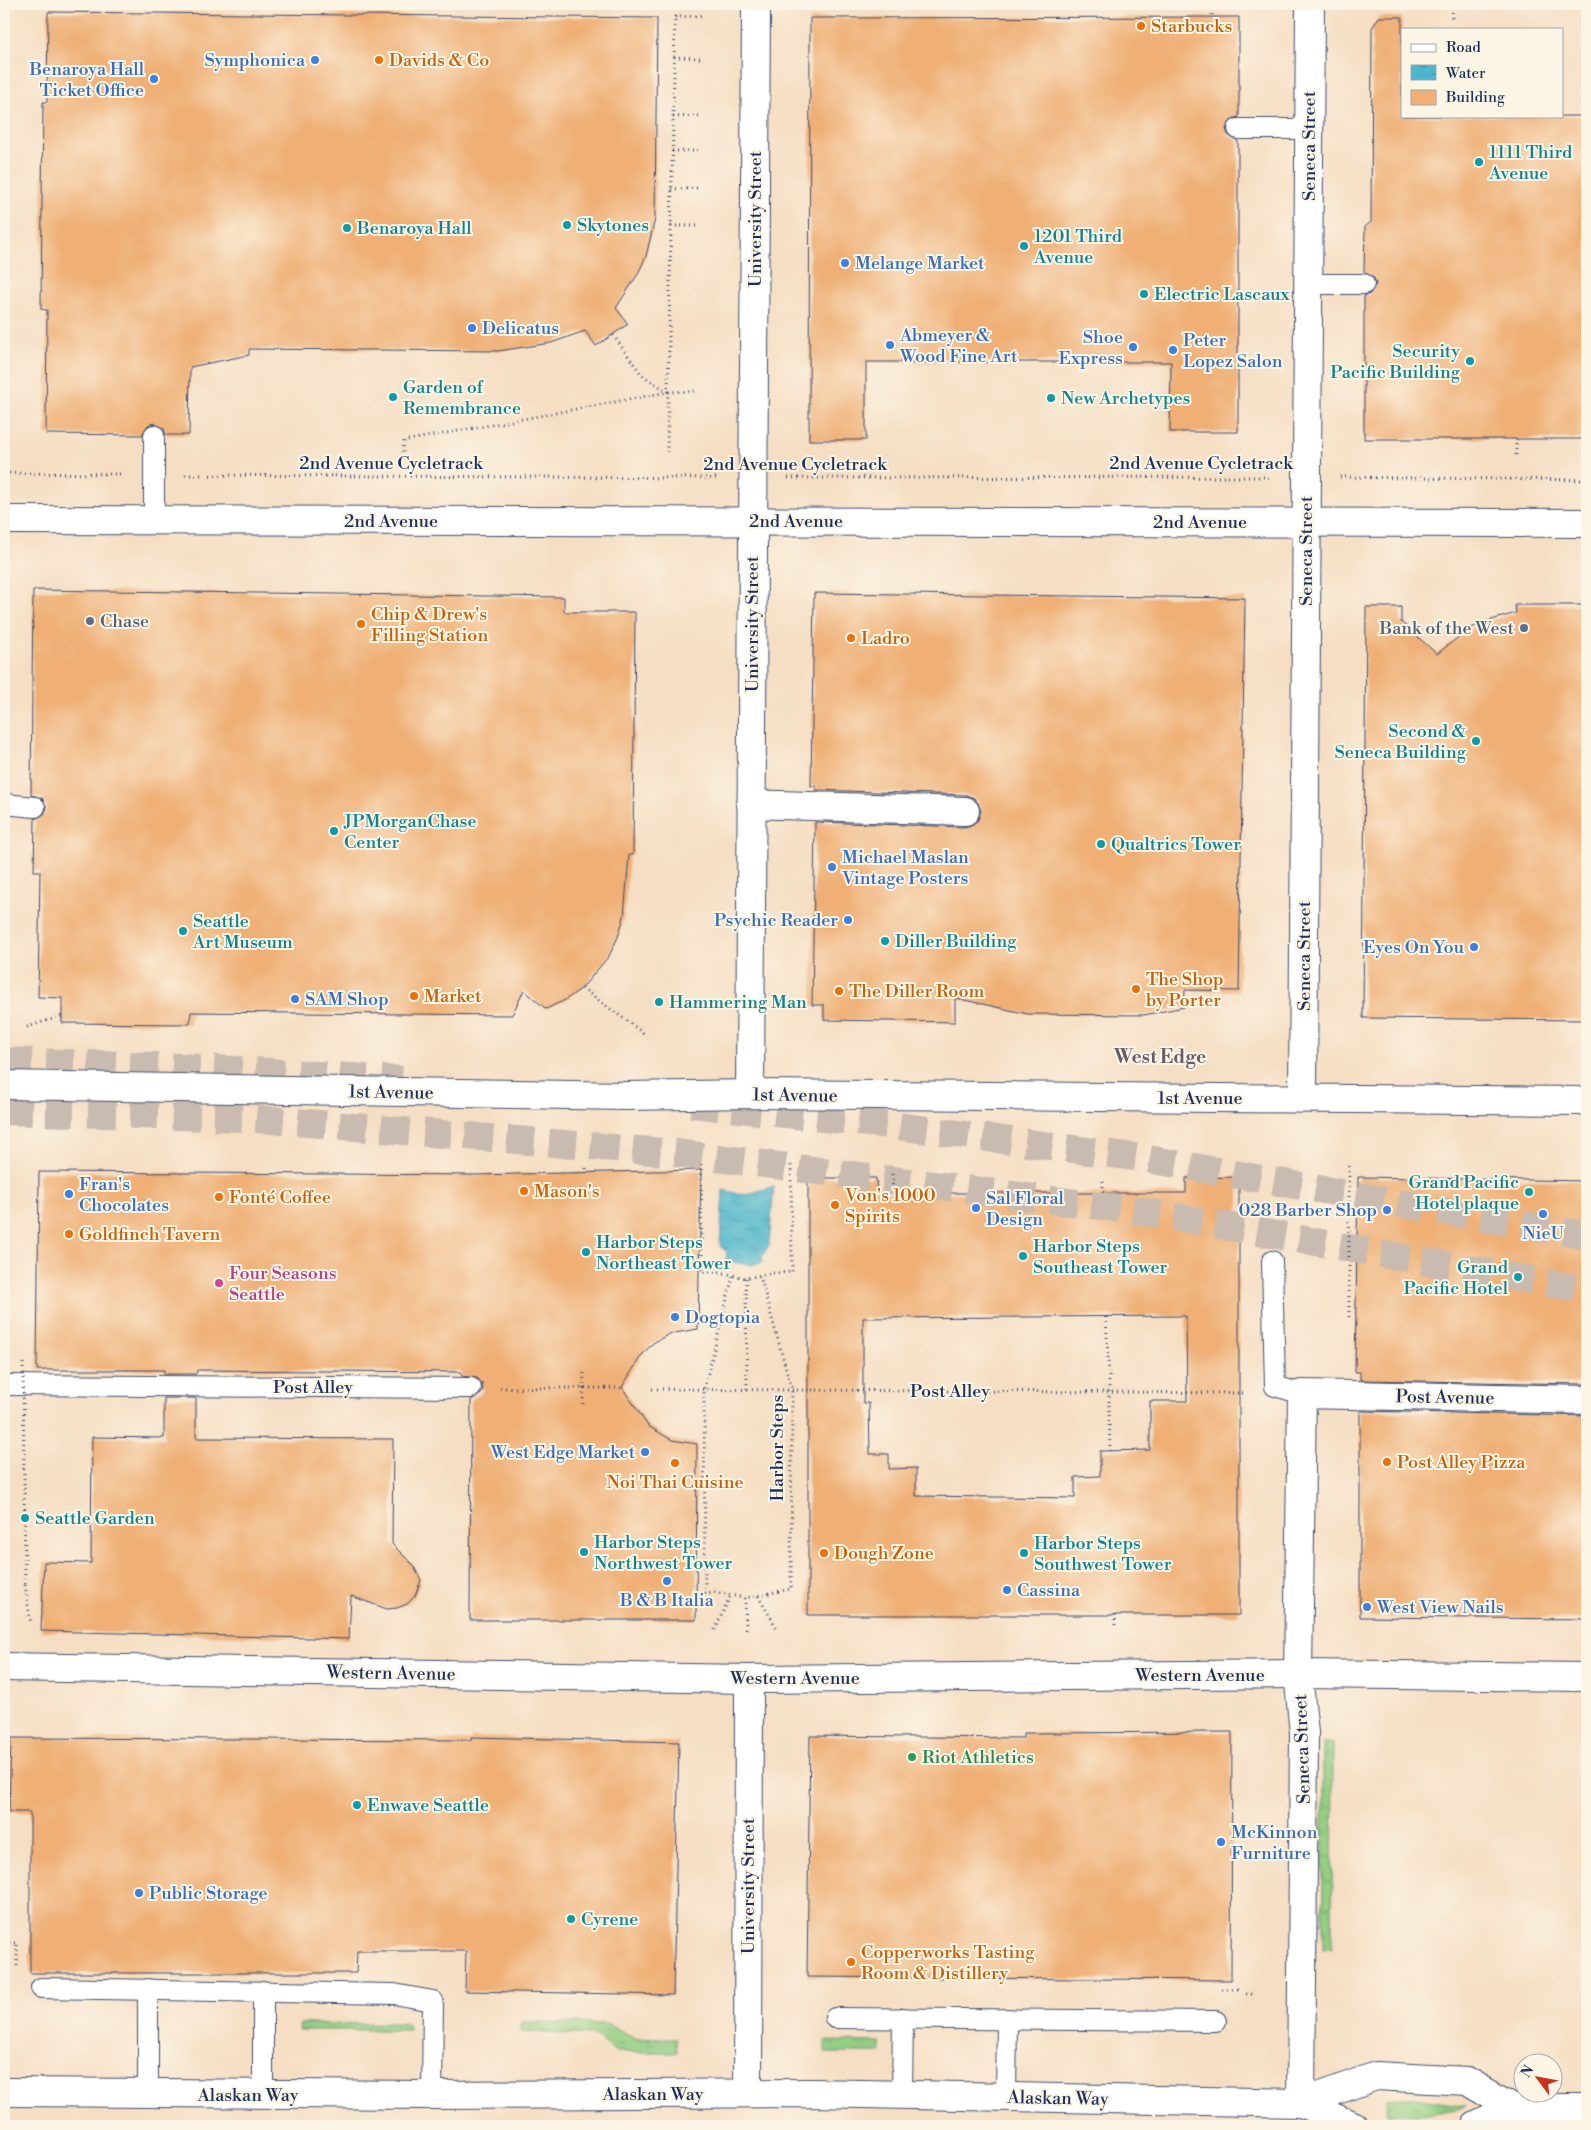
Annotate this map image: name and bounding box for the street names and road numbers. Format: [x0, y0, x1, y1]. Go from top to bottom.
street label: Seneca Street [1298, 90, 1321, 201]
street label: University Street [744, 150, 767, 287]
street label: 2nd Avenue Cycletrack [299, 452, 484, 475]
street label: 2nd Avenue Cycletrack [1109, 452, 1294, 475]
street label: 2nd Avenue Cycletrack [703, 453, 888, 476]
street label: Seneca Street [1295, 495, 1318, 606]
street label: 2nd Avenue [344, 510, 438, 533]
street label: 2nd Avenue [749, 510, 843, 533]
street label: 2nd Avenue [1153, 511, 1247, 534]
street label: University Street [741, 555, 764, 692]
street label: Seneca Street [1293, 900, 1316, 1011]
street label: 1st Avenue [348, 1080, 434, 1105]
street label: 1st Avenue [752, 1083, 838, 1108]
street label: 1st Avenue [1157, 1087, 1243, 1110]
street label: Post Alley [273, 1376, 353, 1399]
street label: Post Alley [910, 1380, 990, 1403]
street label: Post Avenue [1395, 1385, 1495, 1410]
street label: Harbor Steps [766, 1394, 789, 1501]
street label: Western Avenue [325, 1661, 456, 1686]
street label: Western Avenue [1134, 1664, 1265, 1687]
street label: Western Avenue [729, 1667, 860, 1690]
street label: Seneca Street [1289, 1693, 1316, 1804]
street label: University Street [737, 1817, 760, 1954]
street label: Alaskan Way [601, 2083, 704, 2106]
street label: Alaskan Way [196, 2084, 299, 2107]
street label: Alaskan Way [1006, 2086, 1109, 2111]

